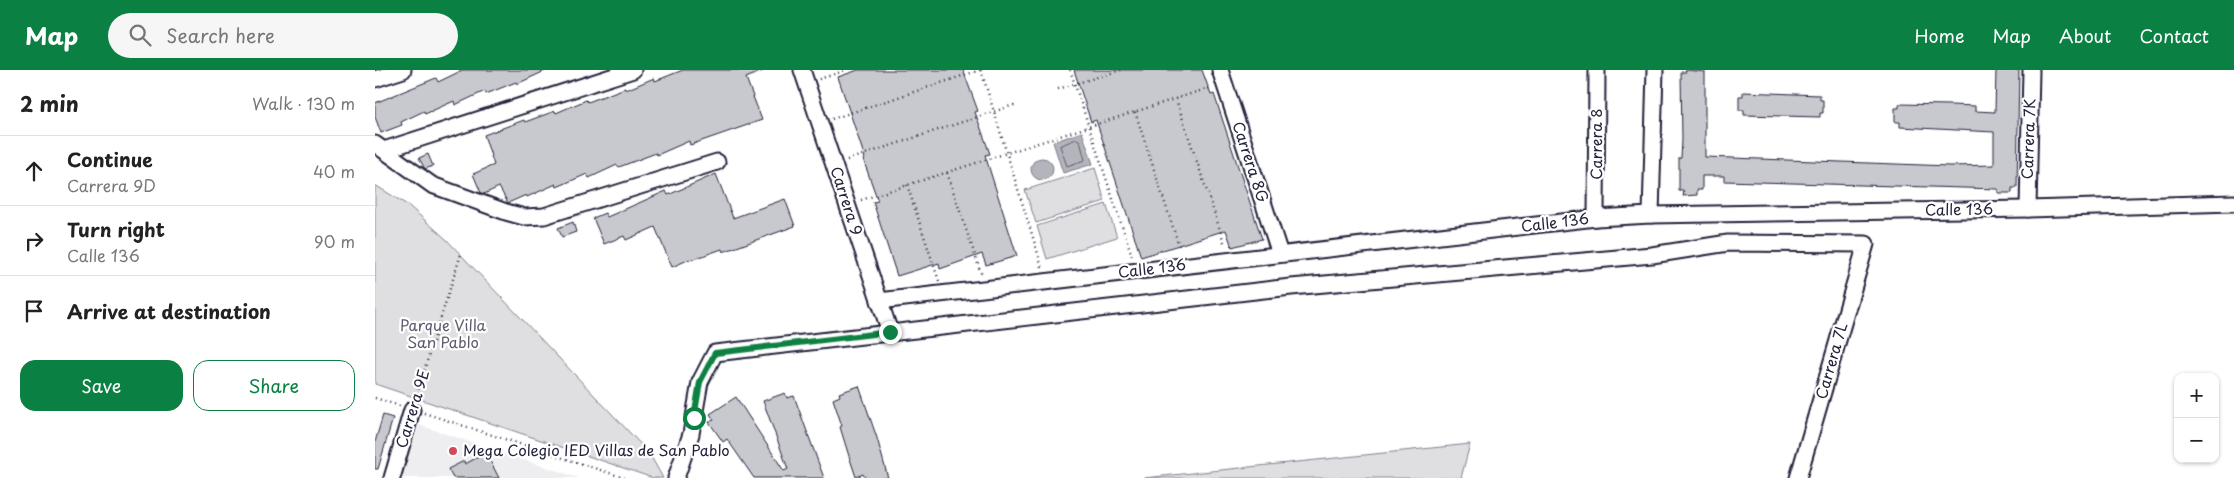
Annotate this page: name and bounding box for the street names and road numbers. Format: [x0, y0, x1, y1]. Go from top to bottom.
street label: Carrera 7K [2015, 98, 2040, 180]
street label: Carrera 8 [1584, 108, 1607, 180]
street label: Carrera 8G [1228, 118, 1275, 205]
street label: Carrera 9 [826, 163, 869, 238]
street label: Calle 136 [1925, 196, 1993, 221]
street label: Calle 136 [1520, 206, 1590, 237]
street label: Calle 136 [1117, 252, 1187, 283]
street label: Carrera 7L [1809, 320, 1852, 402]
street label: Carrera 9E [389, 366, 434, 451]

